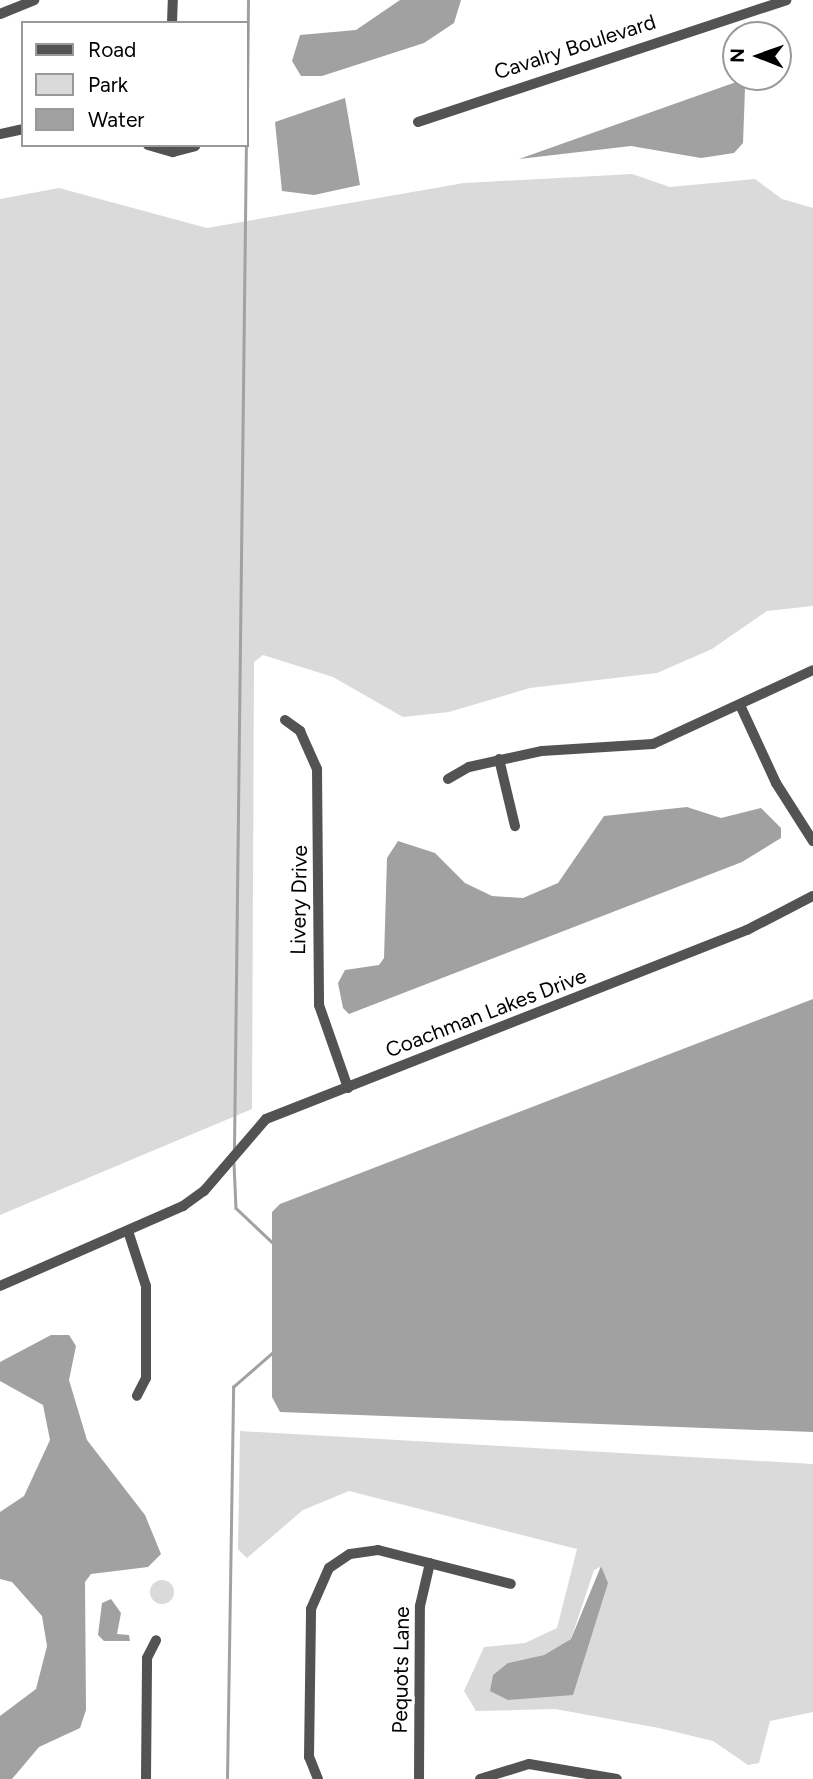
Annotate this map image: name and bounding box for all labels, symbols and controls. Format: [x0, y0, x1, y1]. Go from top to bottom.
street label: Cavalry Boulevard [491, 9, 659, 85]
legend [21, 21, 248, 147]
north arrow [722, 21, 792, 91]
text: Road [88, 37, 136, 62]
text: N [726, 48, 749, 63]
text: Park [88, 72, 128, 97]
text: Water [88, 107, 144, 132]
street label: Livery Drive [285, 845, 313, 955]
street label: Coachman Lakes Drive [382, 963, 590, 1063]
street label: Pequots Lane [387, 1606, 415, 1734]

